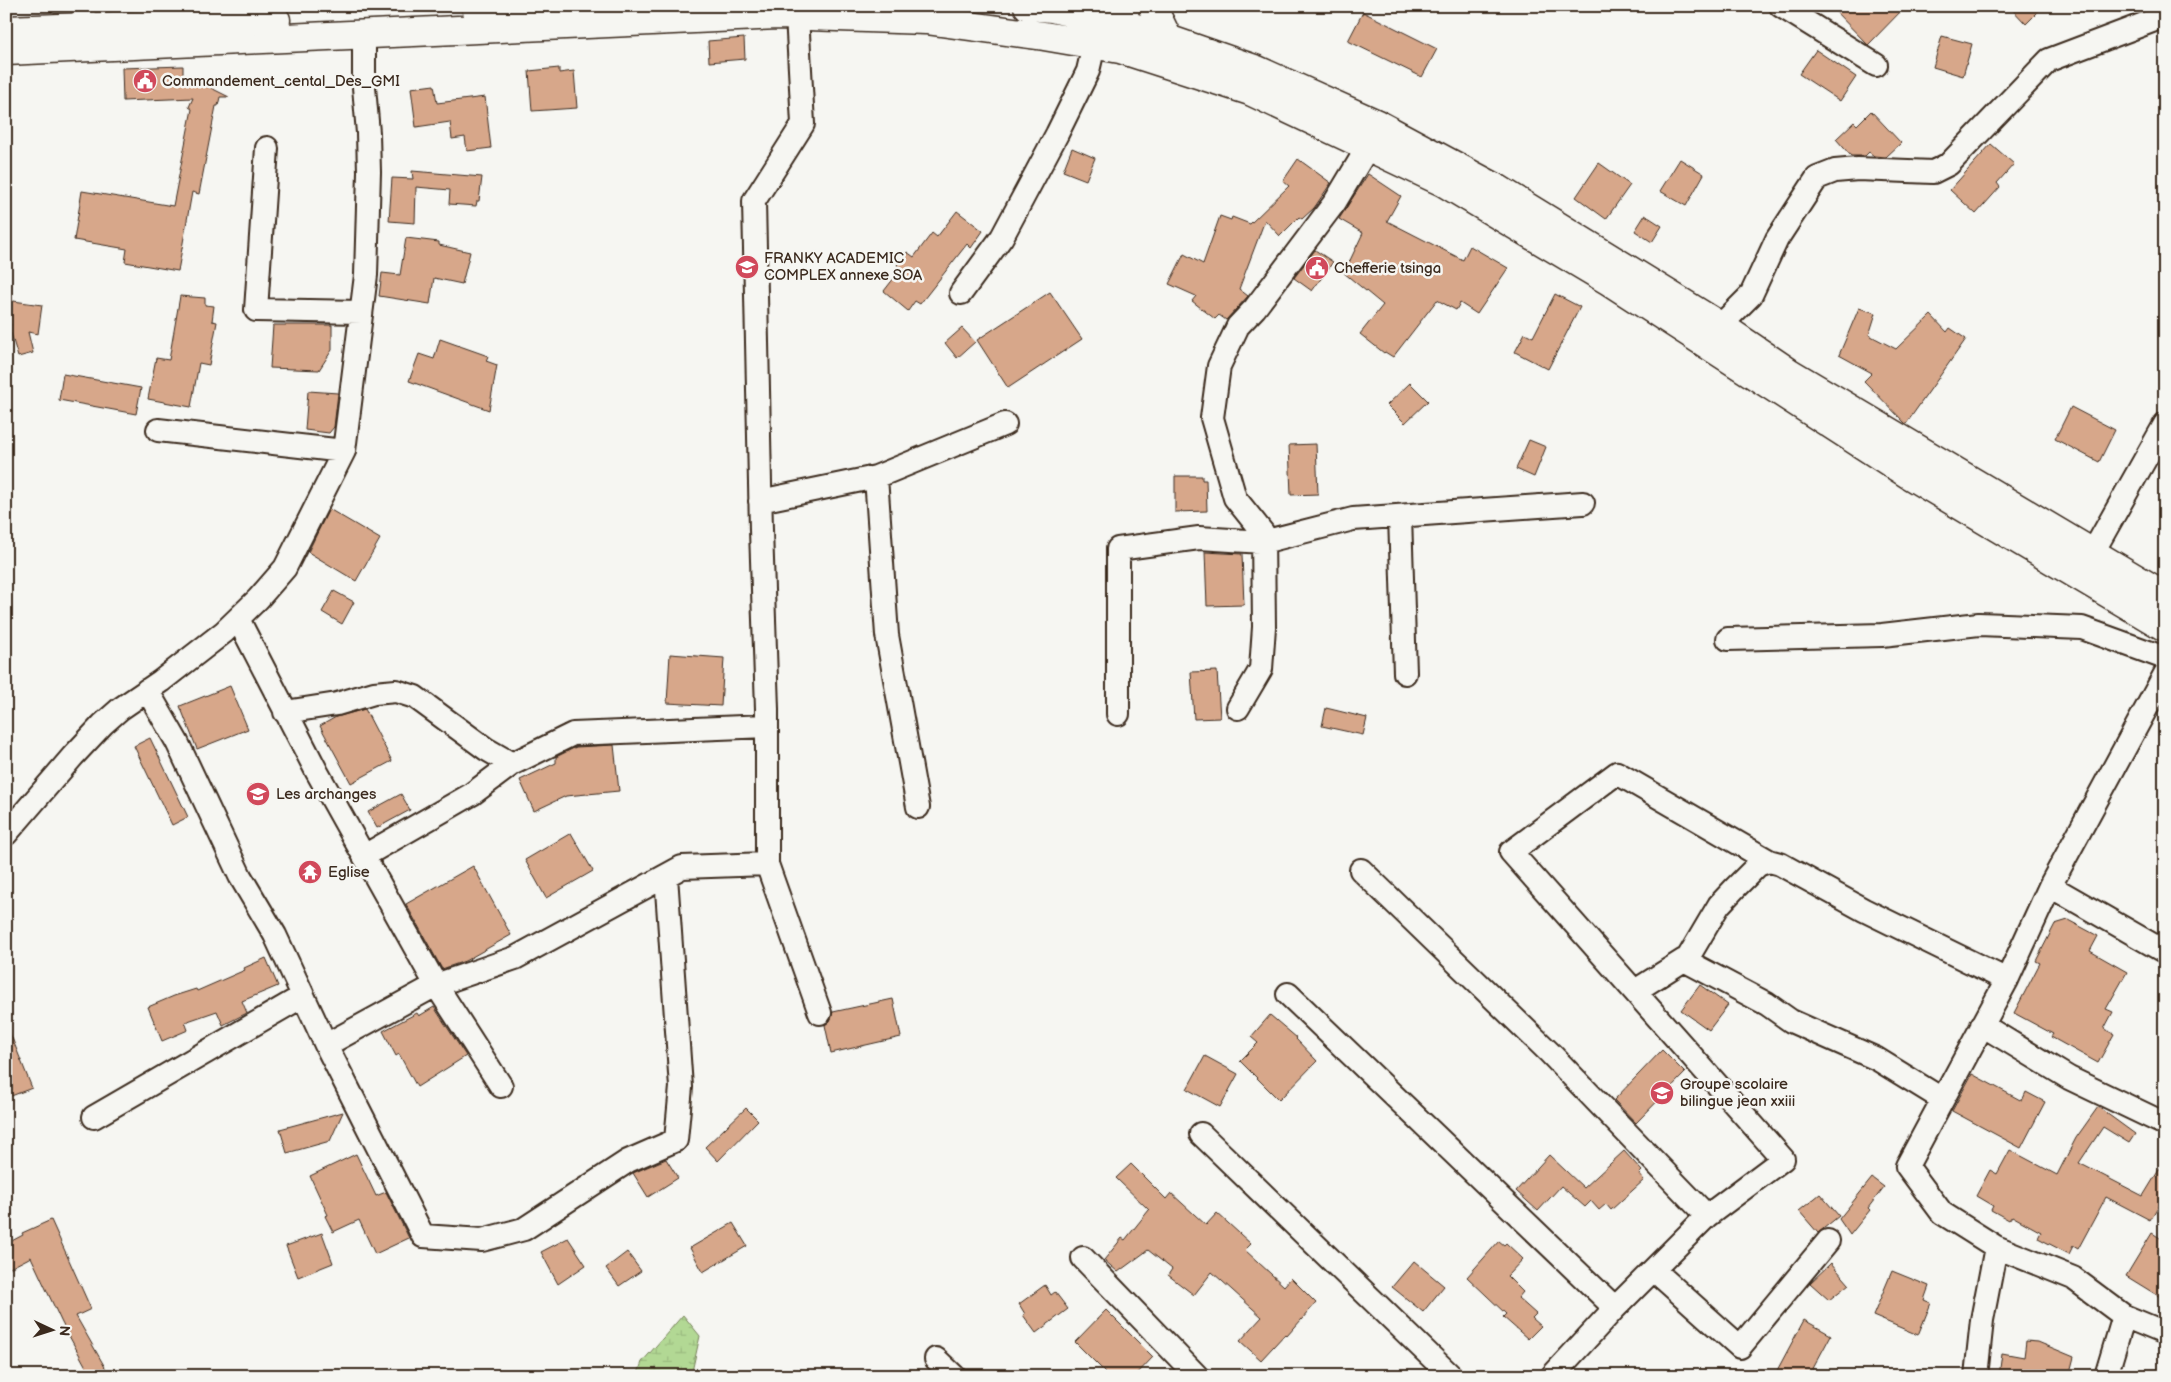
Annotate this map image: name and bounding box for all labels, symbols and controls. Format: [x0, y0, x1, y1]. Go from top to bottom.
public building icon: Commandement_cental_Des_GMI [132, 68, 158, 94]
place label: Commandement_cental_Des_GMI [162, 72, 400, 91]
place label: FRANKY ACADEMIC COMPLEX annexe SOA [764, 249, 923, 285]
school or university icon: FRANKY ACADEMIC COMPLEX annexe SOA [734, 254, 760, 280]
public building icon: Chefferie tsinga [1304, 255, 1330, 281]
place label: Chefferie tsinga [1334, 259, 1441, 278]
school or university icon: Les archanges [245, 781, 271, 807]
place label: Les archanges [276, 785, 377, 804]
temple icon: Eglise [297, 859, 323, 885]
place label: Eglise [328, 863, 370, 882]
place label: Groupe scolaire bilingue jean xxiii [1680, 1075, 1795, 1111]
school or university icon: Groupe scolaire bilingue jean xxiii [1649, 1080, 1675, 1106]
north arrow [28, 1304, 78, 1354]
text: N [56, 1325, 73, 1337]

